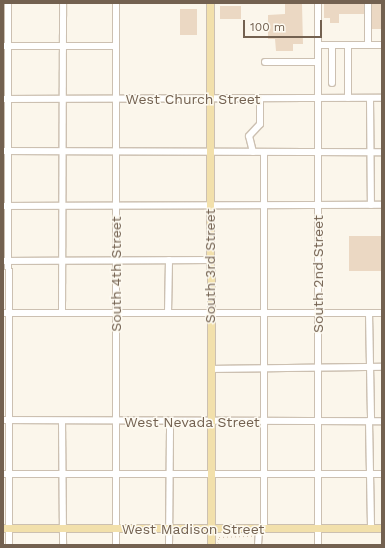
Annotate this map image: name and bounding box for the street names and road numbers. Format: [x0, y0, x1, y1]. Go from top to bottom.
street label: West Church Street [126, 91, 260, 107]
street label: South 3rd Street [202, 209, 218, 323]
street label: South 2nd Street [310, 215, 326, 333]
street label: South 4th Street [108, 216, 124, 332]
street label: West Nevada Street [124, 414, 260, 430]
street label: West Madison Street [122, 521, 264, 537]

